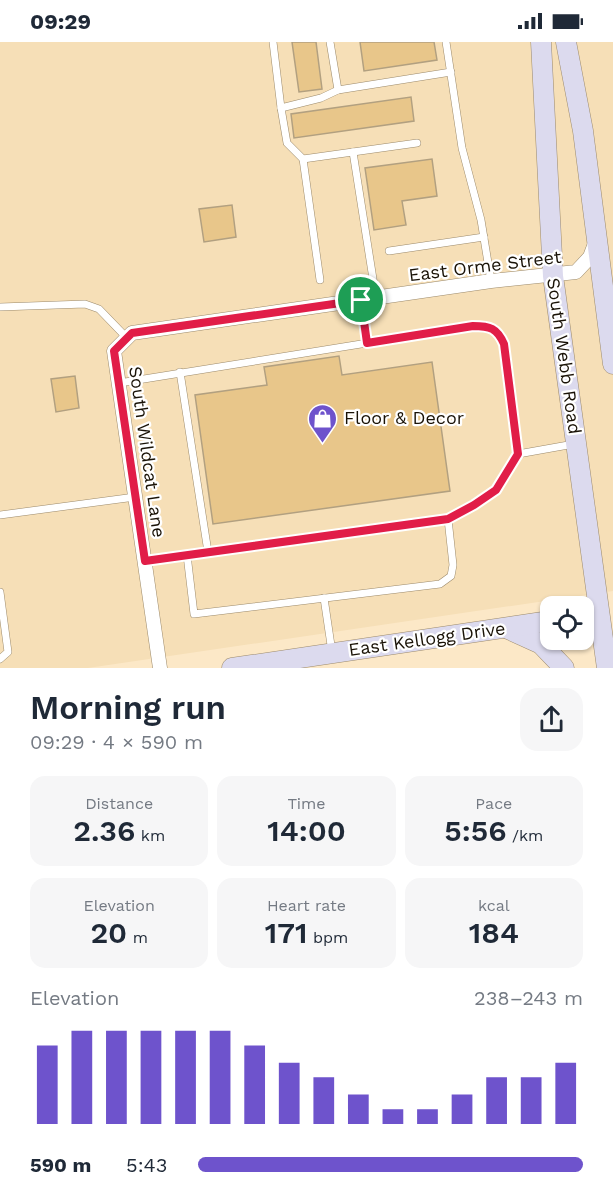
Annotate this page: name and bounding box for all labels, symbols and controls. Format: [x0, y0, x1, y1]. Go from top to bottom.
text: 09:29 [30, 9, 91, 34]
street label: East Orme Street [408, 246, 563, 285]
pin [335, 274, 386, 325]
street label: South Webb Road [543, 276, 586, 435]
icon: arrive [344, 283, 377, 316]
street label: South Wildcat Lane [125, 365, 170, 539]
shop icon: Floor & Decor [307, 402, 339, 444]
place label: Floor & Decor [344, 407, 464, 428]
map controls [540, 596, 594, 650]
button: locate [540, 596, 594, 650]
street label: East Kellogg Drive [347, 617, 507, 660]
text: Morning run [30, 688, 226, 727]
button: share [520, 688, 583, 751]
text: 09:29 · 4 × 590 m [30, 730, 203, 754]
text: Distance [85, 794, 153, 813]
text: Time [287, 794, 326, 813]
text: Pace [475, 794, 512, 813]
text: 2.36 [73, 813, 135, 848]
text: 14:00 [267, 813, 346, 848]
text: 5:56 [444, 813, 507, 848]
text: km [135, 826, 165, 845]
text: /km [507, 826, 543, 845]
text: Elevation [83, 896, 155, 915]
text: Heart rate [267, 896, 346, 915]
text: kcal [478, 896, 510, 915]
text: 20 [90, 915, 127, 950]
text: 171 [265, 915, 307, 950]
text: 184 [469, 915, 519, 950]
text: m [127, 928, 148, 947]
text: bpm [307, 928, 348, 947]
text: Elevation [30, 986, 119, 1010]
text: 238–243 m [474, 986, 583, 1010]
text: 590 m [30, 1153, 91, 1177]
text: 5:43 [126, 1153, 167, 1177]

